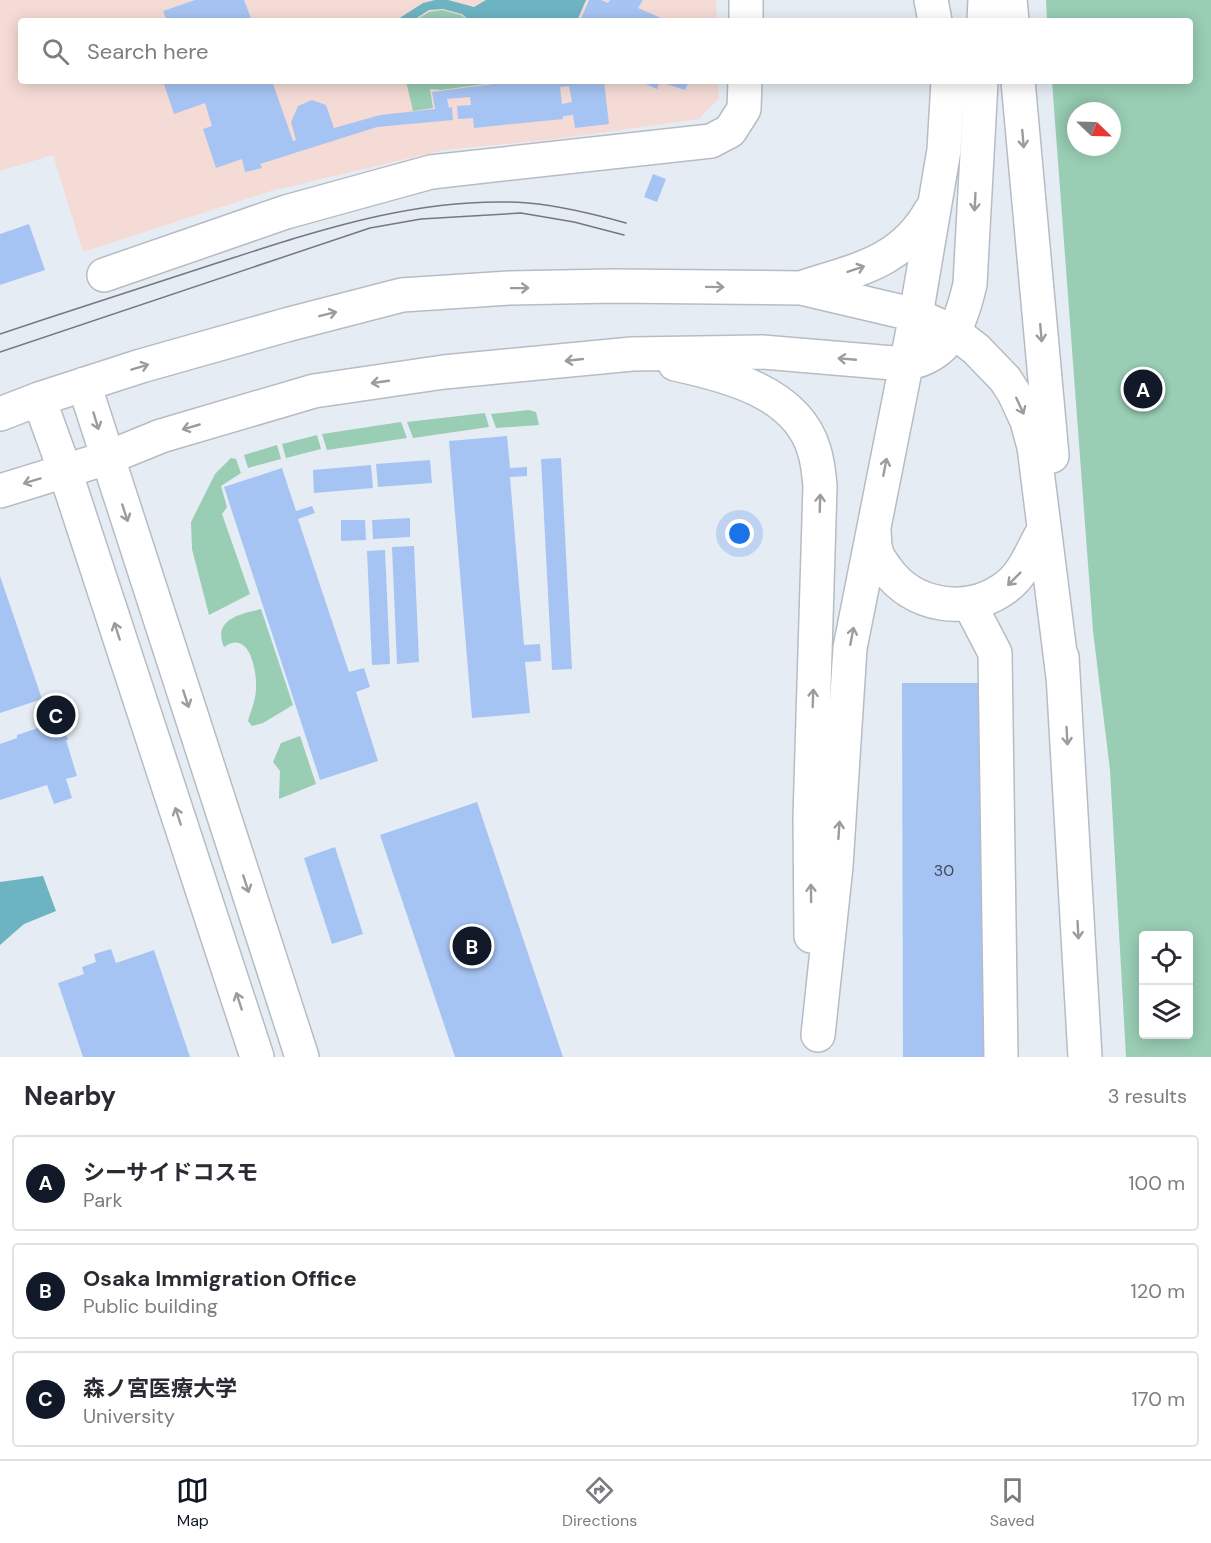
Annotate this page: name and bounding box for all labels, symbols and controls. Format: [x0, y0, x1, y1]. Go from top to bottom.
search box [18, 18, 1193, 84]
icon: search [39, 35, 72, 68]
text: Search here [87, 37, 208, 66]
north arrow [1067, 102, 1121, 156]
one-way arrow [1018, 129, 1029, 149]
one-way arrow [970, 192, 981, 212]
one-way arrow [846, 263, 865, 274]
one-way arrow [705, 281, 725, 293]
one-way arrow [510, 282, 530, 294]
one-way arrow [318, 308, 337, 320]
one-way arrow [1036, 323, 1047, 343]
one-way arrow [838, 353, 858, 364]
one-way arrow [564, 355, 584, 366]
one-way arrow [130, 361, 149, 372]
pin: A [1124, 366, 1162, 412]
one-way arrow [371, 376, 391, 387]
one-way arrow [1015, 396, 1027, 414]
one-way arrow [91, 411, 102, 430]
one-way arrow [182, 422, 201, 433]
one-way arrow [880, 457, 891, 477]
one-way arrow [23, 476, 42, 487]
one-way arrow [814, 493, 825, 513]
one-way arrow [121, 503, 132, 522]
your location [725, 519, 754, 548]
one-way arrow [1006, 572, 1021, 587]
one-way arrow [111, 622, 122, 641]
one-way arrow [847, 627, 858, 646]
one-way arrow [808, 688, 819, 708]
one-way arrow [181, 689, 192, 708]
pin: C [36, 692, 76, 738]
one-way arrow [1061, 725, 1072, 745]
one-way arrow [172, 807, 183, 826]
one-way arrow [833, 821, 844, 841]
house number: 30 [934, 860, 954, 881]
one-way arrow [241, 874, 252, 893]
one-way arrow [805, 883, 816, 903]
one-way arrow [1073, 920, 1084, 940]
pin: B [452, 924, 492, 968]
map controls [1139, 931, 1193, 1039]
button: locate [1139, 931, 1193, 985]
button: layers [1139, 985, 1193, 1039]
one-way arrow [233, 992, 244, 1011]
text: Nearby [24, 1079, 116, 1113]
text: 3 results [1108, 1083, 1187, 1109]
text: シーサイドコスモ [83, 1158, 259, 1187]
text: A [38, 1170, 53, 1196]
text: 100 m [1128, 1170, 1185, 1196]
text: Park [83, 1187, 123, 1213]
text: Osaka Immigration Office [83, 1264, 357, 1293]
text: B [39, 1278, 52, 1304]
text: 120 m [1131, 1278, 1185, 1304]
text: Public building [83, 1293, 218, 1319]
text: 森ノ宮医療大学 [83, 1374, 237, 1403]
text: C [38, 1386, 53, 1412]
text: 170 m [1132, 1386, 1185, 1412]
text: University [83, 1403, 175, 1429]
tab: Map [176, 1474, 209, 1531]
tab: Directions [562, 1474, 637, 1531]
tab: Saved [990, 1474, 1035, 1531]

